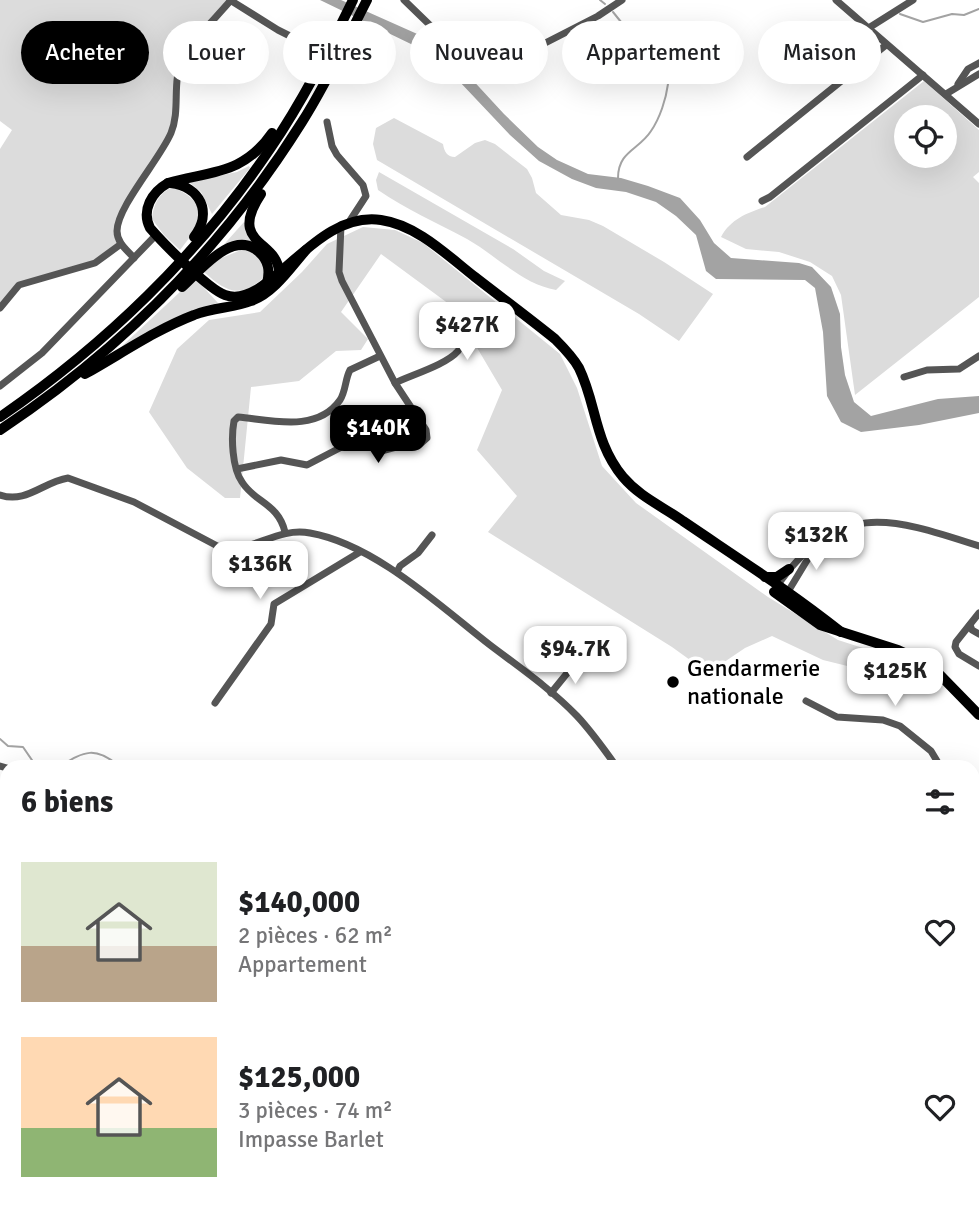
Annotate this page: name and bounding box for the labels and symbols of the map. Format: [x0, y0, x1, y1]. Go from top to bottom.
pin: $427K [418, 302, 516, 362]
pin: $140K [329, 406, 427, 465]
pin: $132K [767, 512, 865, 572]
pin: $136K [211, 542, 309, 601]
pin: $94.7K [518, 626, 632, 686]
pin: $125K [846, 648, 944, 708]
place label: Gendarmerie nationale [687, 653, 820, 711]
marker: Gendarmerie nationale [665, 674, 681, 690]

